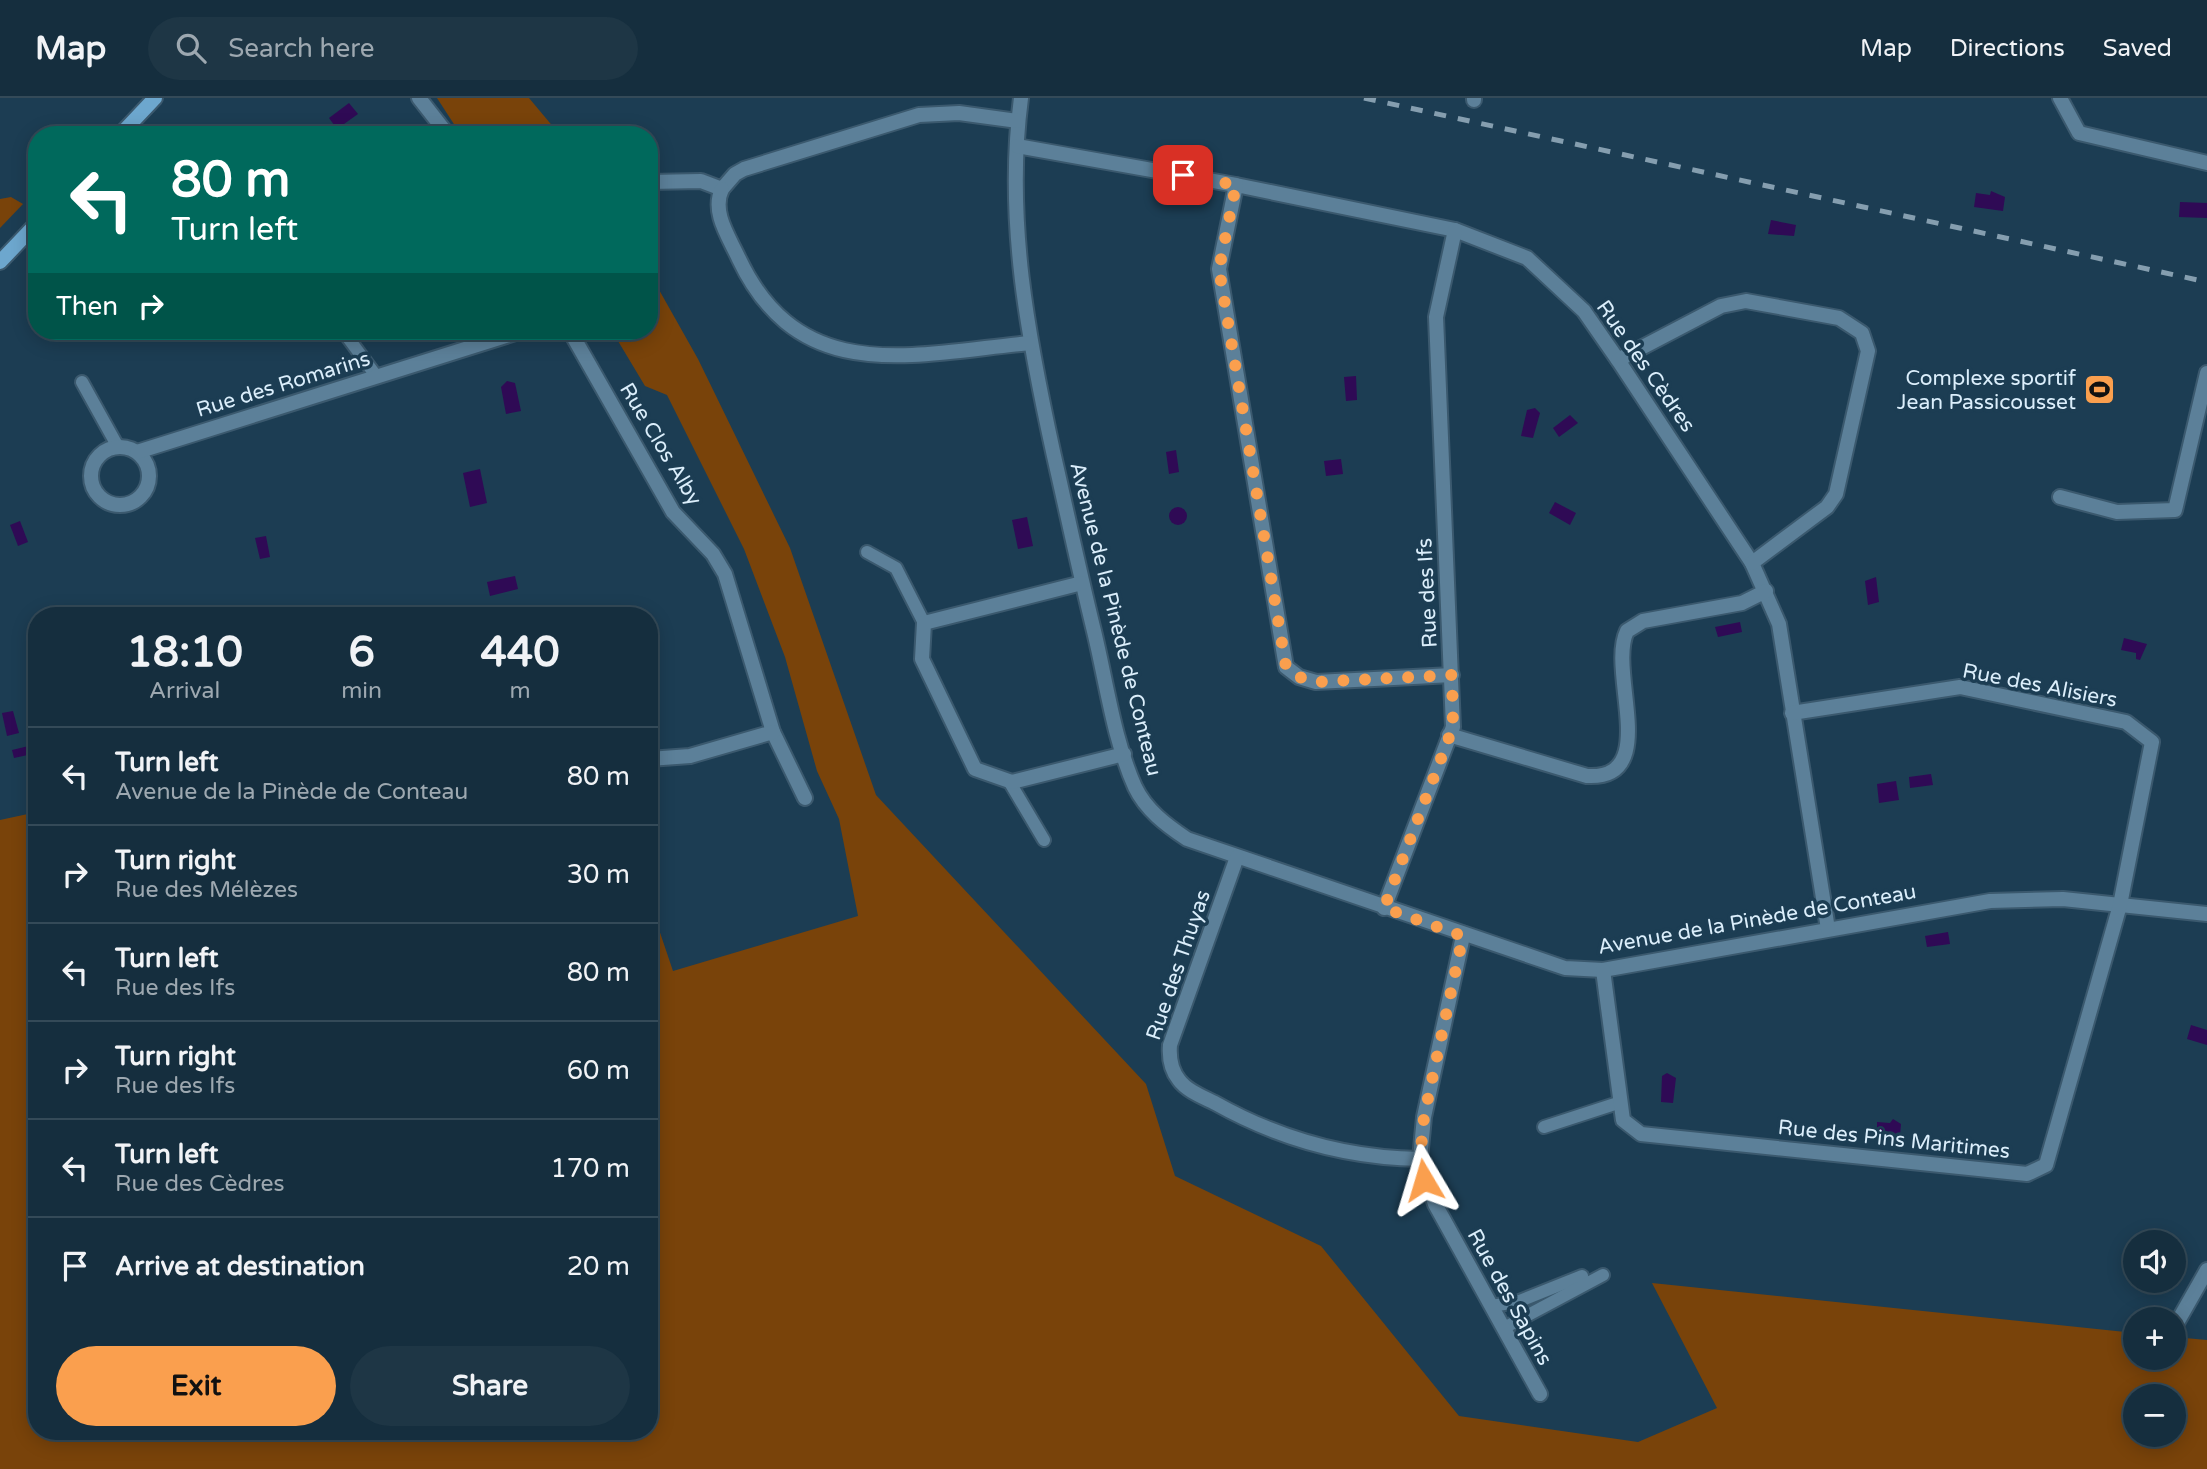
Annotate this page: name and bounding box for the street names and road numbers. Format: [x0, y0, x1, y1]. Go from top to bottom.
street label: Rue des Cèdres [1591, 296, 1700, 437]
street label: Rue des Romarins [193, 346, 373, 423]
street label: Rue Clos Alby [614, 379, 707, 510]
street label: Avenue de la Pinède de Conteau [1064, 460, 1167, 779]
street label: Rue des Ifs [1412, 537, 1443, 648]
street label: Rue des Alisiers [1960, 658, 2119, 713]
street label: Avenue de la Pinède de Conteau [1596, 879, 1918, 960]
street label: Rue des Thuyas [1141, 887, 1216, 1043]
street label: Rue des Pins Maritimes [1777, 1115, 2011, 1164]
street label: Rue des Sapins [1462, 1225, 1557, 1370]

